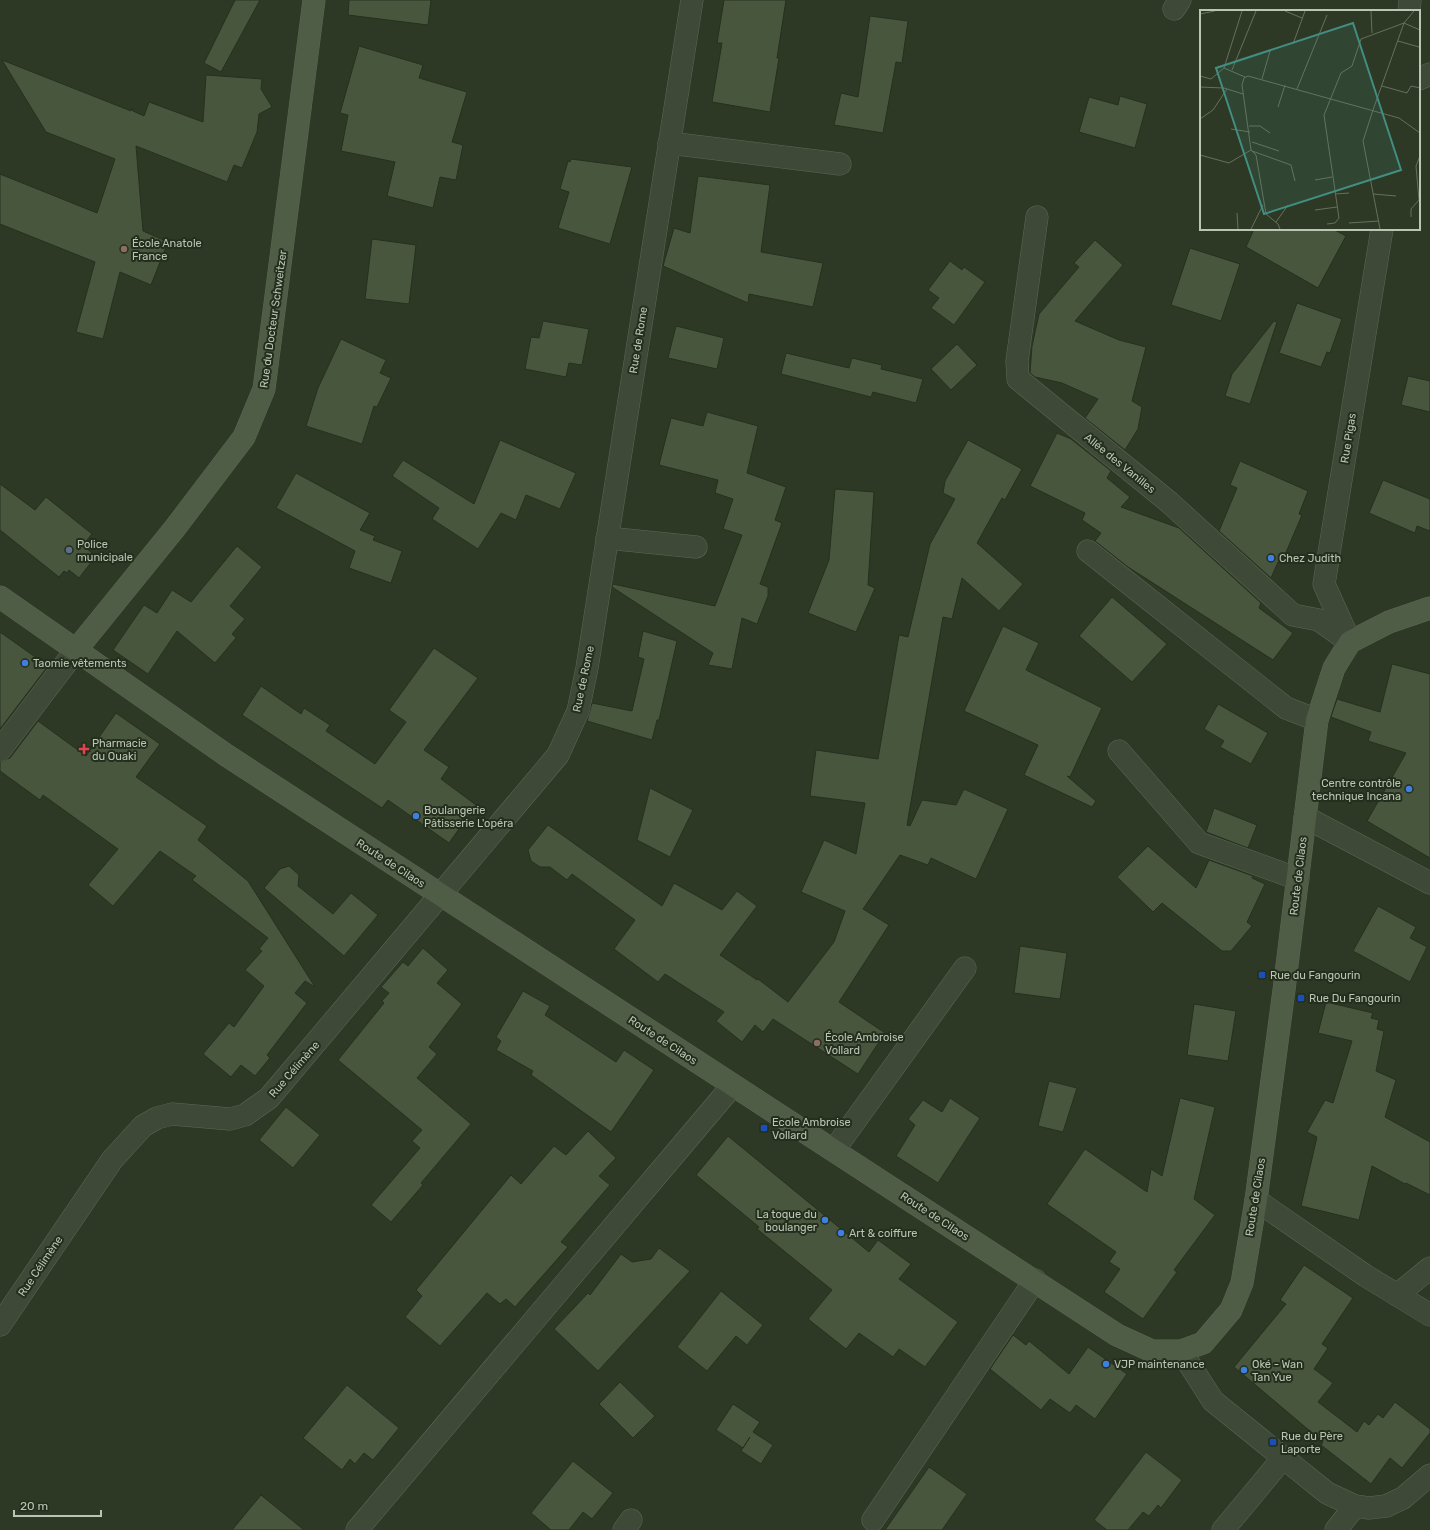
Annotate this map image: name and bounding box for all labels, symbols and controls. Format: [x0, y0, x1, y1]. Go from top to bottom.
inset map [1200, 10, 1420, 230]
place label: École Anatole France [132, 237, 202, 263]
marker: École Anatole France [119, 244, 129, 254]
street label: Rue du Docteur Schweitzer [257, 248, 290, 389]
street label: Rue de Rome [627, 306, 650, 374]
street label: Rue Pigas [1338, 412, 1359, 464]
street label: Allée des Vanilles [1082, 431, 1158, 496]
place label: Police municipale [77, 538, 133, 564]
marker: Police municipale [64, 545, 74, 555]
place label: Chez Judith [1279, 552, 1341, 565]
marker: Chez Judith [1266, 553, 1276, 563]
street label: Rue de Rome [570, 645, 597, 713]
place label: Taomie vêtements [33, 657, 127, 670]
marker: Taomie vêtements [20, 658, 30, 668]
place label: Pharmacie du Ouaki [92, 737, 147, 763]
marker: Pharmacie du Ouaki [79, 744, 89, 754]
place label: Centre contrôle technique Incana [1312, 777, 1401, 803]
marker: Centre contrôle technique Incana [1404, 784, 1414, 794]
place label: Boulangerie Pâtisserie L'opéra [424, 804, 513, 830]
marker: Boulangerie Pâtisserie L'opéra [411, 811, 421, 821]
street label: Route de Cilaos [354, 836, 428, 891]
street label: Route de Cilaos [1287, 836, 1310, 916]
place label: Rue du Fangourin [1270, 969, 1360, 982]
marker: Rue du Fangourin [1257, 970, 1267, 980]
place label: Rue Du Fangourin [1309, 992, 1400, 1005]
marker: Rue Du Fangourin [1296, 993, 1306, 1003]
street label: Route de Cilaos [626, 1013, 700, 1068]
place label: École Ambroise Vollard [825, 1031, 904, 1057]
marker: École Ambroise Vollard [812, 1038, 822, 1048]
street label: Rue Célimène [266, 1039, 322, 1100]
place label: Ecole Ambroise Vollard [772, 1116, 851, 1142]
marker: Ecole Ambroise Vollard [759, 1123, 769, 1133]
street label: Route de Cilaos [1243, 1157, 1268, 1237]
street label: Route de Cilaos [898, 1189, 972, 1244]
place label: La toque du boulanger [756, 1208, 818, 1234]
marker: La toque du boulanger [820, 1215, 830, 1225]
place label: Art & coiffure [849, 1227, 917, 1240]
marker: Art & coiffure [836, 1228, 846, 1238]
street label: Rue Célimène [15, 1234, 65, 1299]
place label: VJP maintenance [1114, 1358, 1205, 1371]
place label: Oké - Wan Tan Yue [1252, 1358, 1303, 1384]
marker: VJP maintenance [1101, 1359, 1111, 1369]
marker: Oké - Wan Tan Yue [1239, 1365, 1249, 1375]
place label: Rue du Père Laporte [1281, 1430, 1343, 1456]
marker: Rue du Père Laporte [1268, 1437, 1278, 1447]
scale bar [14, 1492, 101, 1518]
text: 20 m [20, 1499, 48, 1513]

